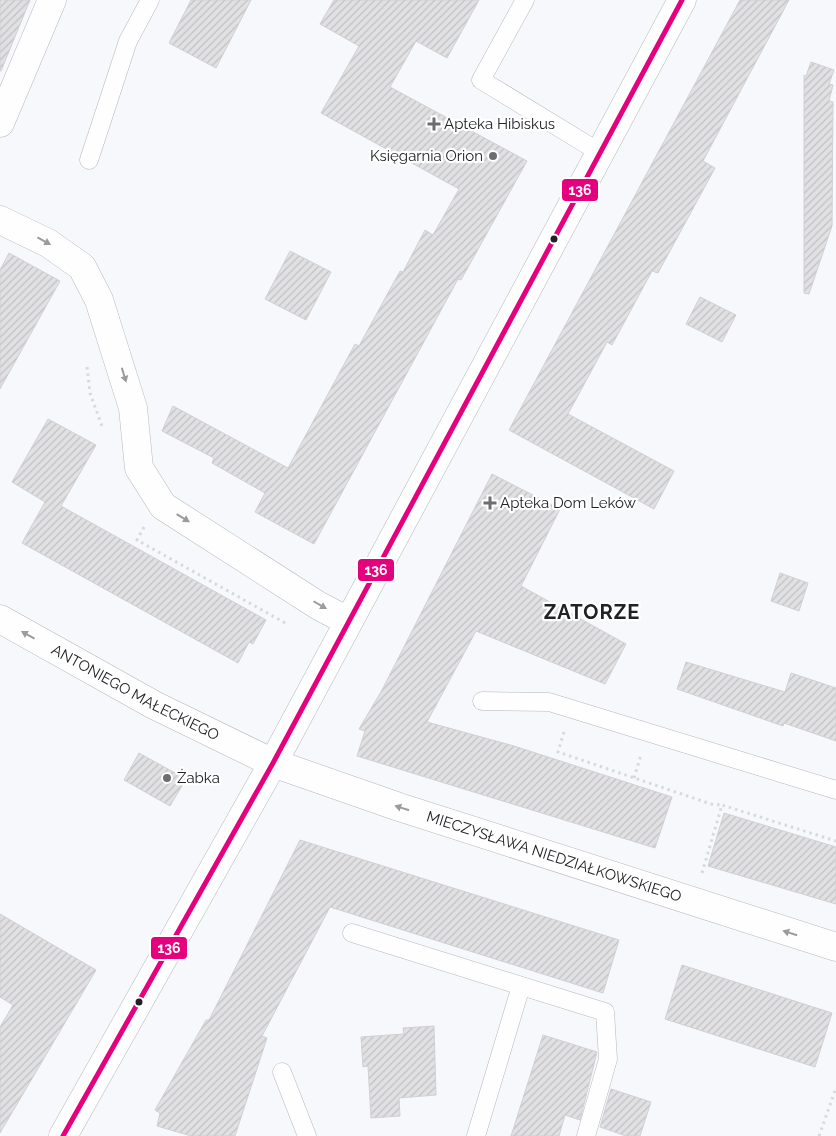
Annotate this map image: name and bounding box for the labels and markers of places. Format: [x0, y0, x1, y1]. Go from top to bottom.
place label: Apteka Hibiskus [444, 115, 555, 133]
marker: Apteka Hibiskus [428, 118, 440, 130]
place label: Księgarnia Orion [370, 147, 483, 165]
marker: Księgarnia Orion [487, 150, 499, 162]
unlabelled marker [549, 234, 559, 244]
place label: Apteka Dom Leków [500, 494, 636, 512]
marker: Apteka Dom Leków [484, 497, 496, 509]
place label: Żabka [177, 768, 220, 787]
marker: Żabka [161, 772, 173, 784]
unlabelled marker [134, 997, 144, 1007]

